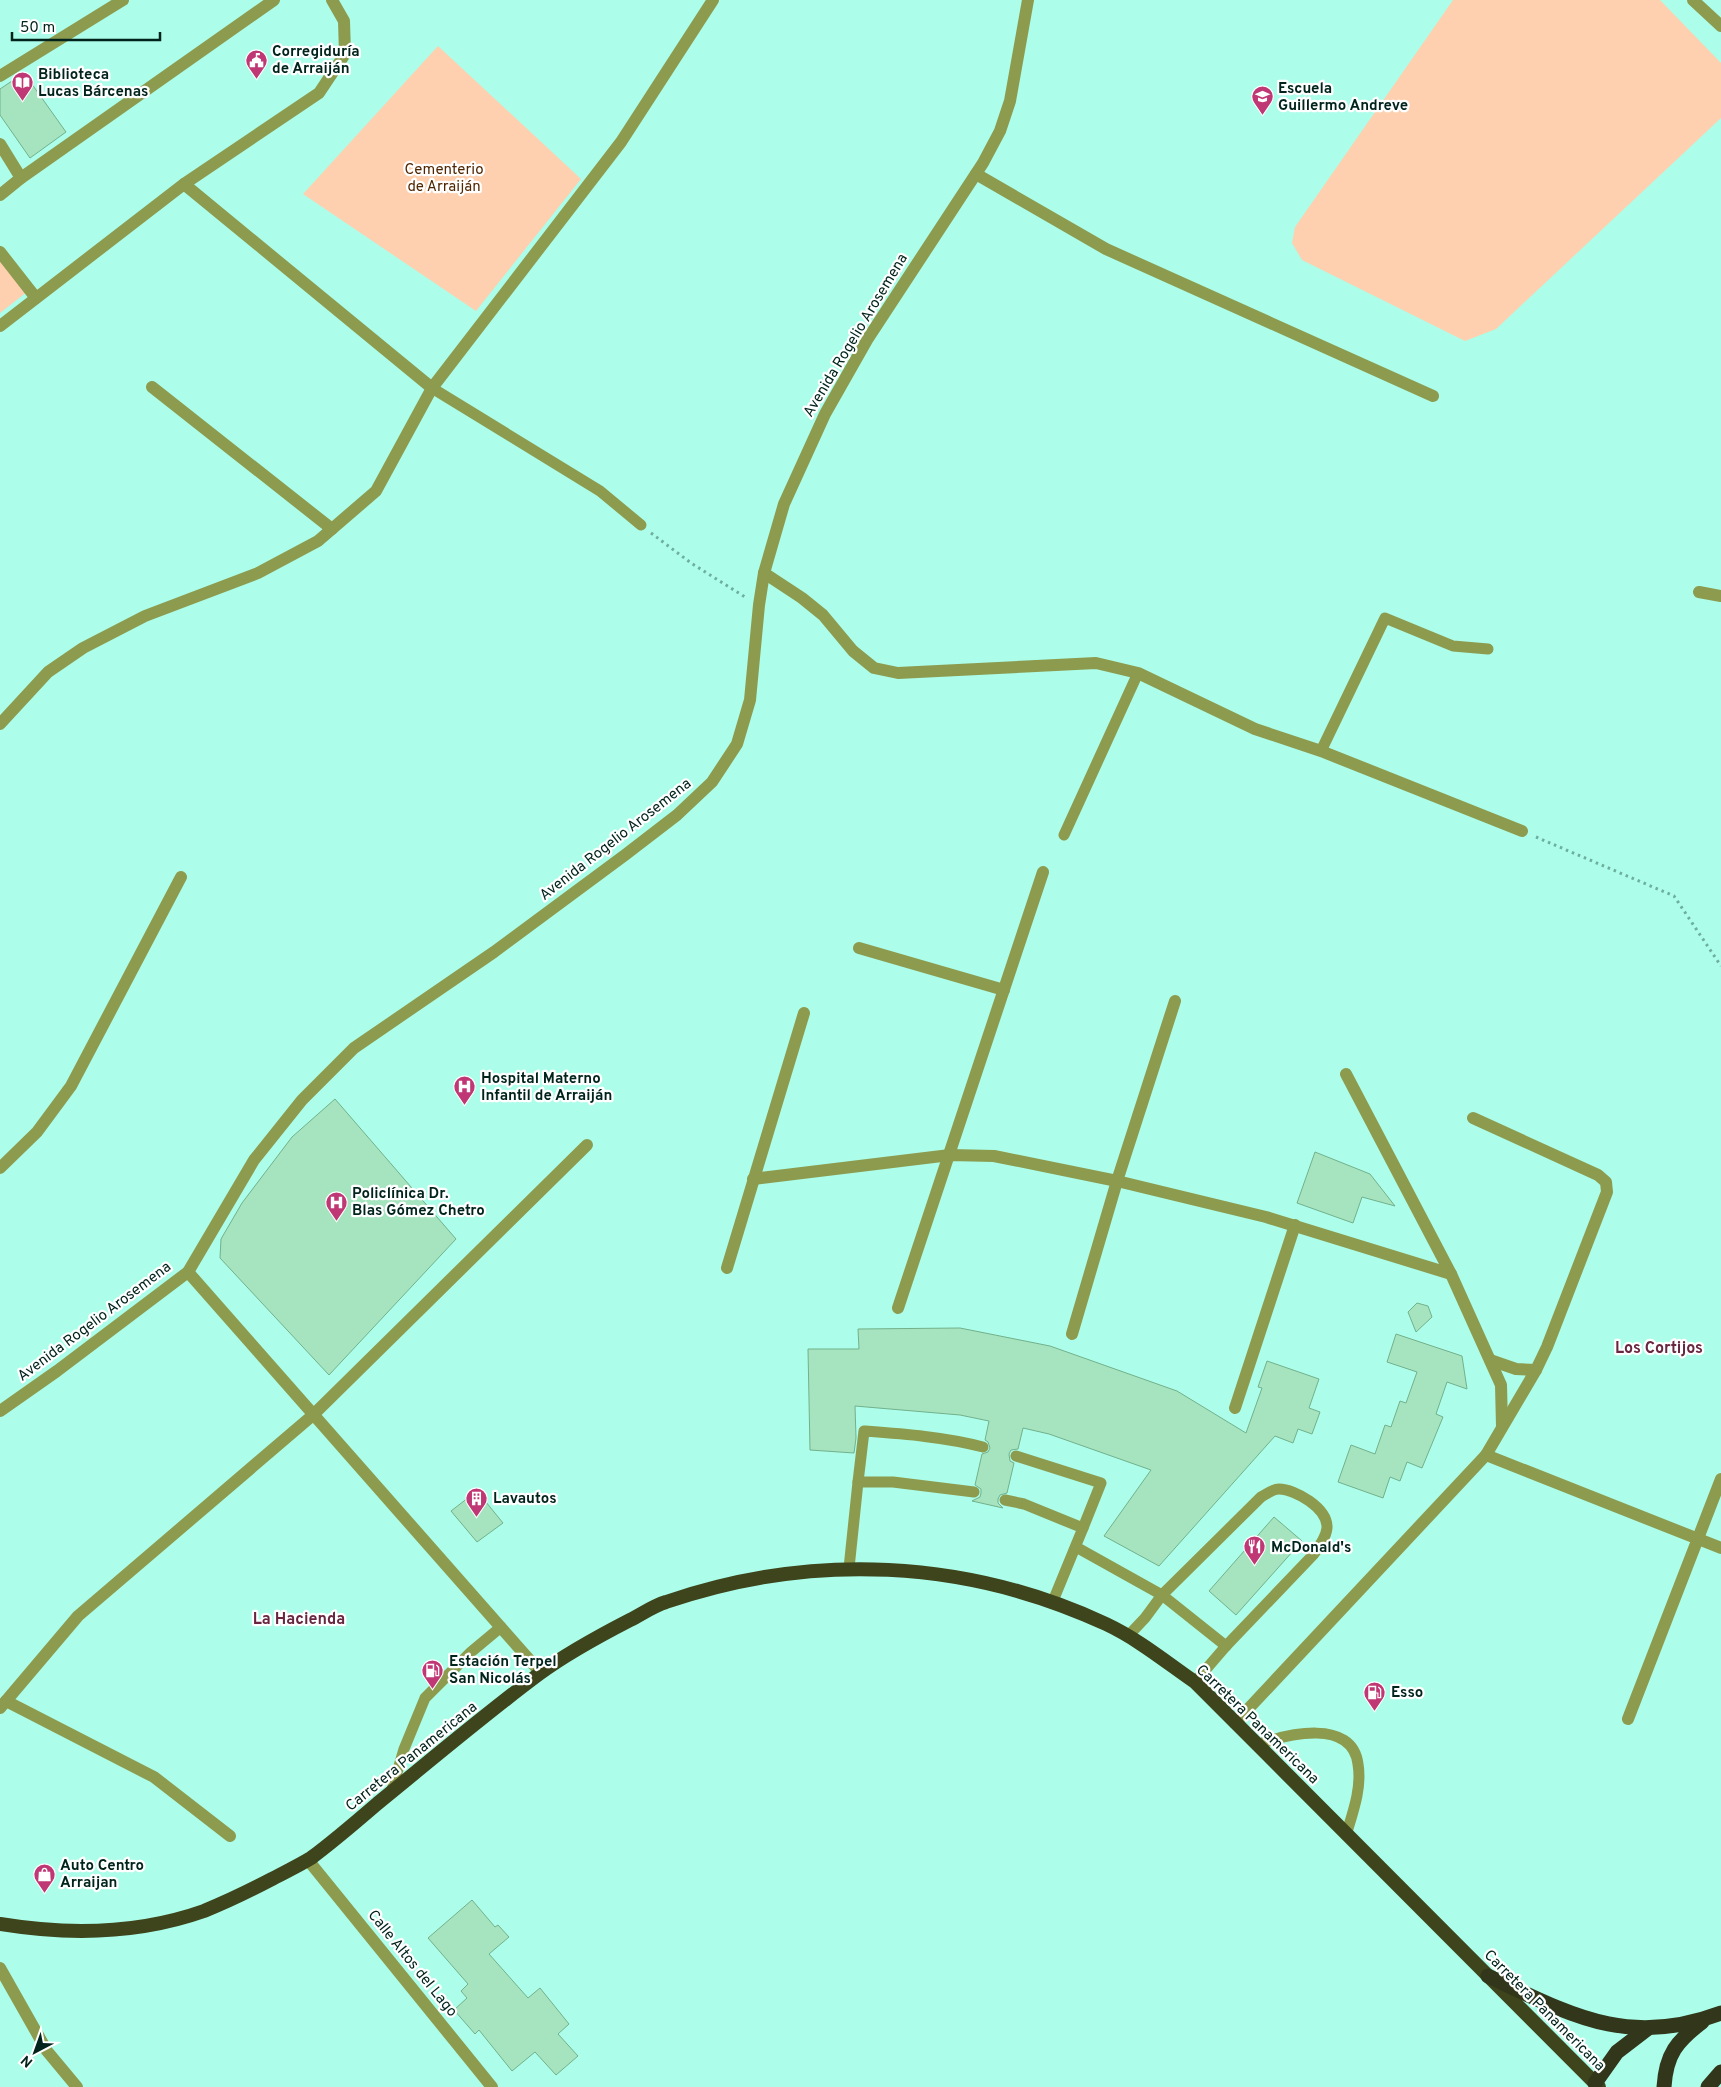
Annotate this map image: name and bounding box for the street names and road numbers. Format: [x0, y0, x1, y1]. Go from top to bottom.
street label: Avenida Rogelio Arosemena [800, 250, 913, 421]
street label: Avenida Rogelio Arosemena [536, 775, 696, 905]
street label: Avenida Rogelio Arosemena [14, 1258, 176, 1386]
street label: Carretera Panamericana [1191, 1661, 1323, 1789]
street label: Carretera Panamericana [342, 1698, 482, 1816]
street label: Calle Altos del Lago [363, 1907, 461, 2021]
street label: Carretera Panamericana [1479, 1946, 1609, 2076]

